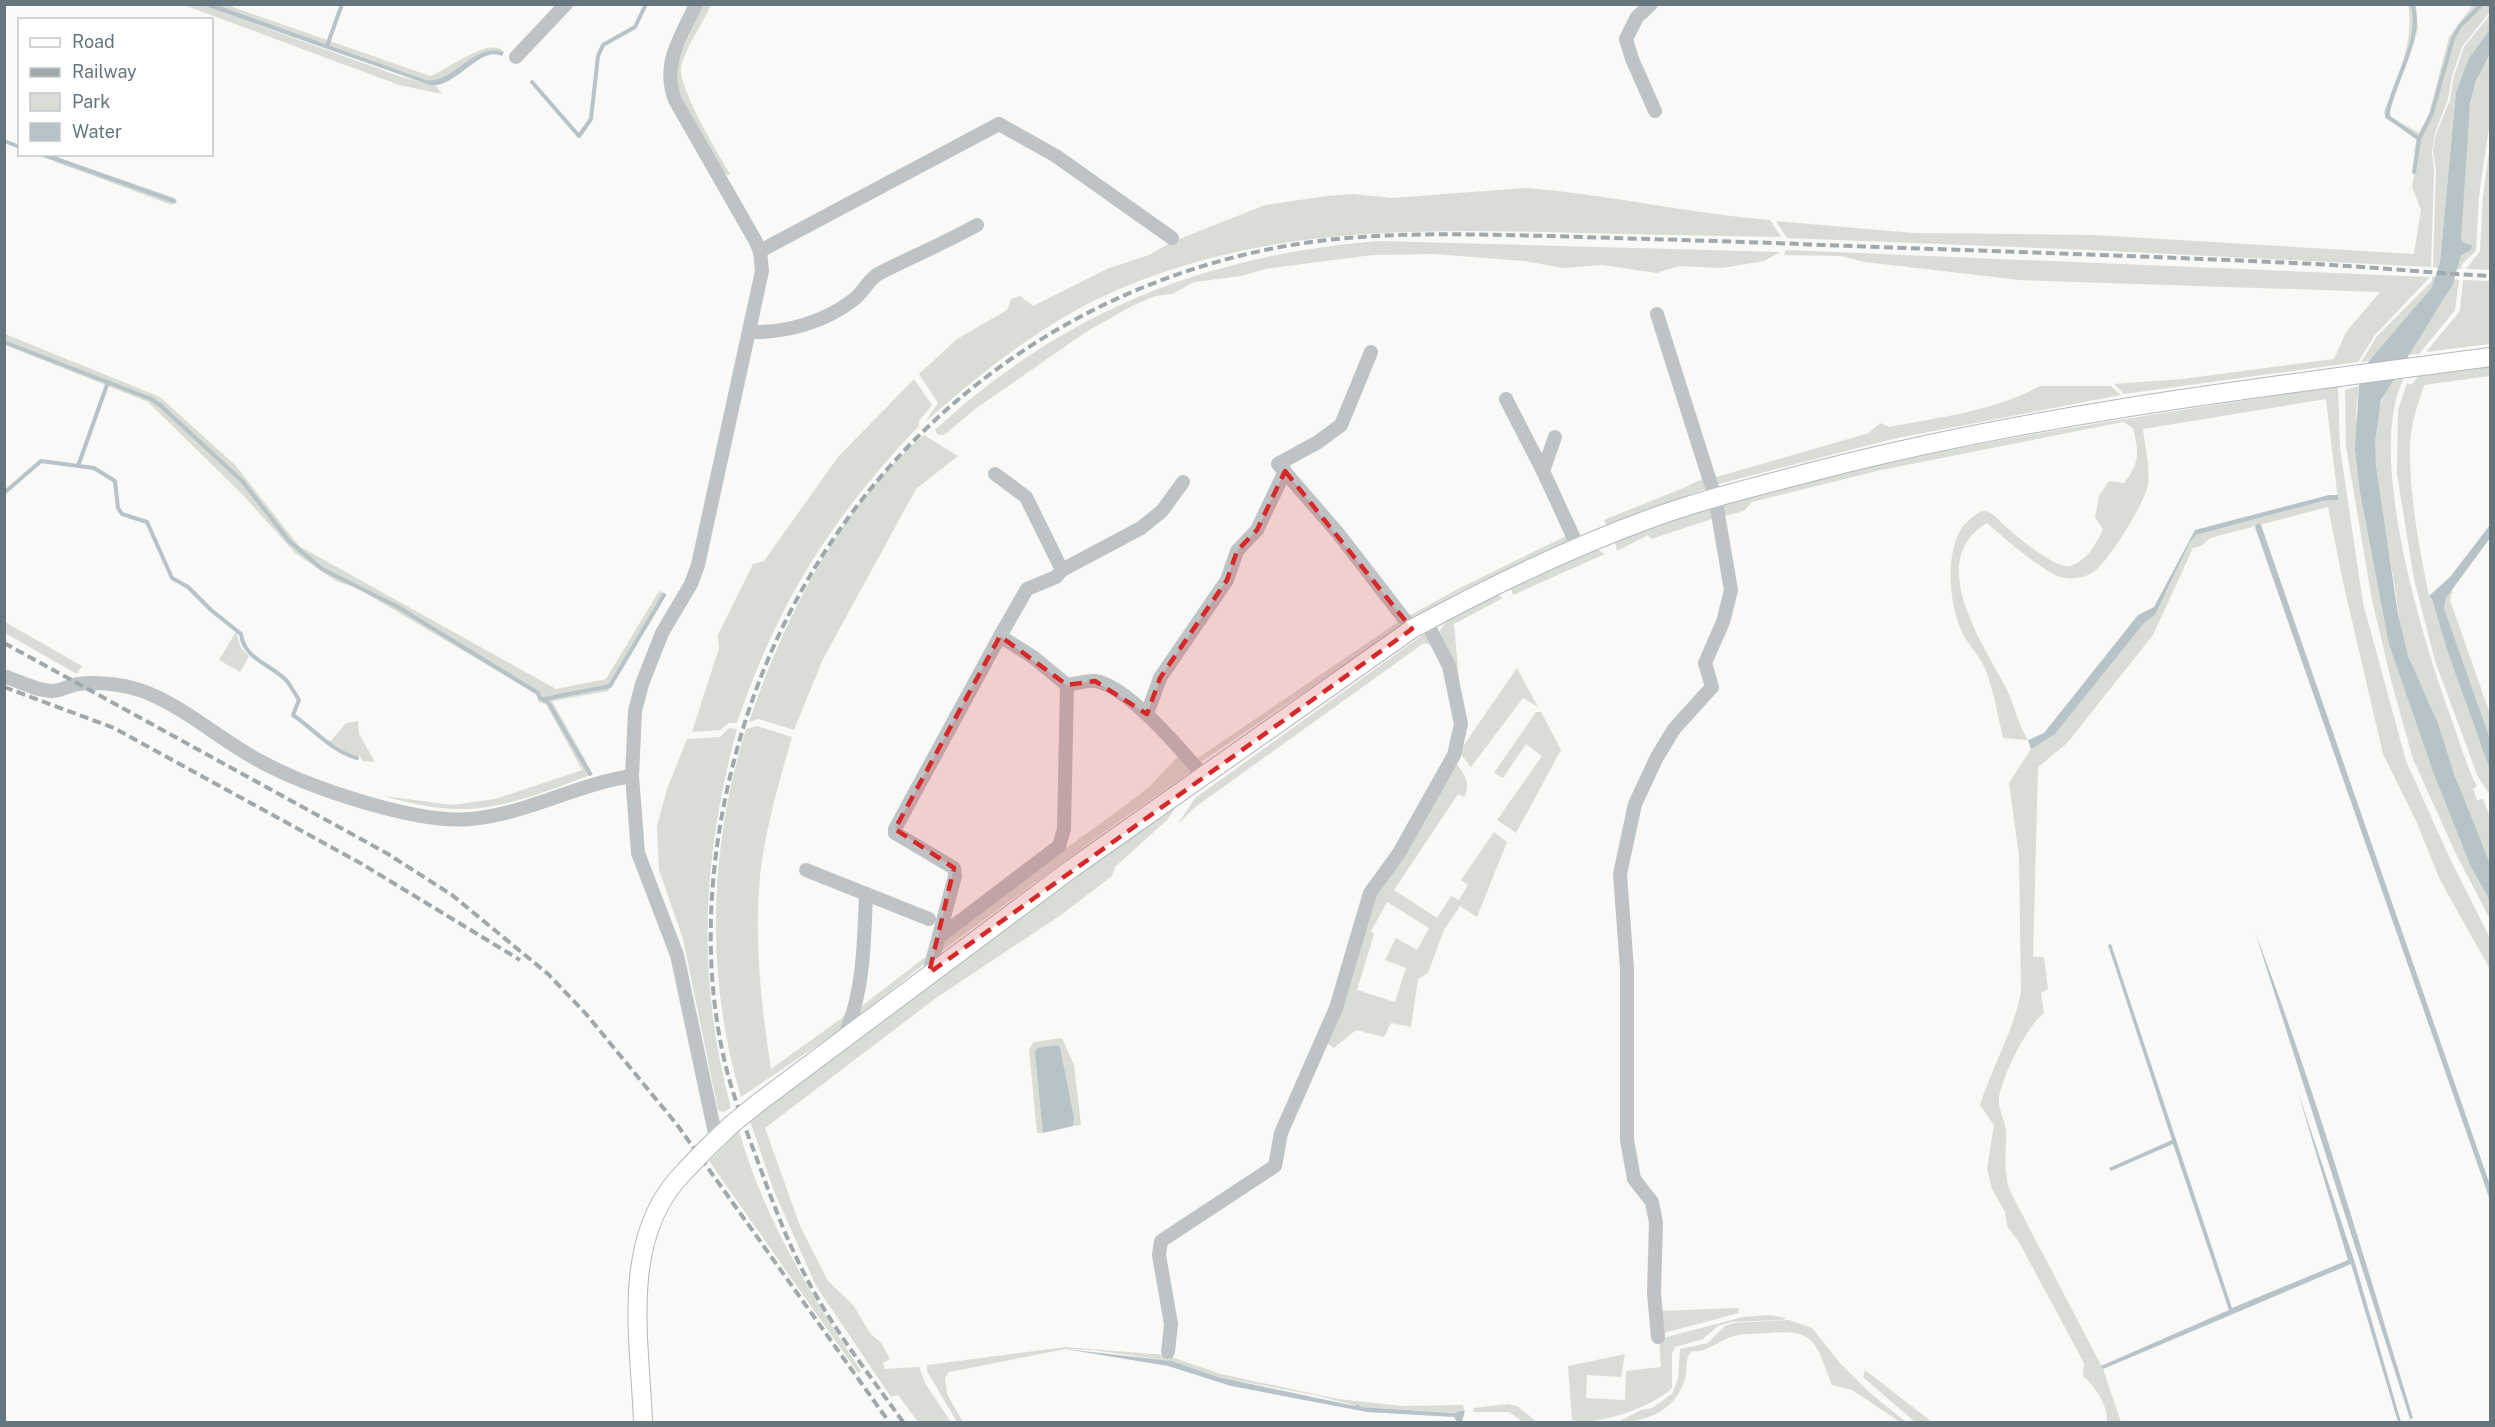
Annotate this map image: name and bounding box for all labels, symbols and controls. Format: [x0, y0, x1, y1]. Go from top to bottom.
legend [18, 18, 213, 156]
text: Road [72, 31, 115, 52]
text: Railway [72, 61, 137, 82]
text: Park [72, 91, 110, 112]
text: Water [72, 121, 122, 142]

